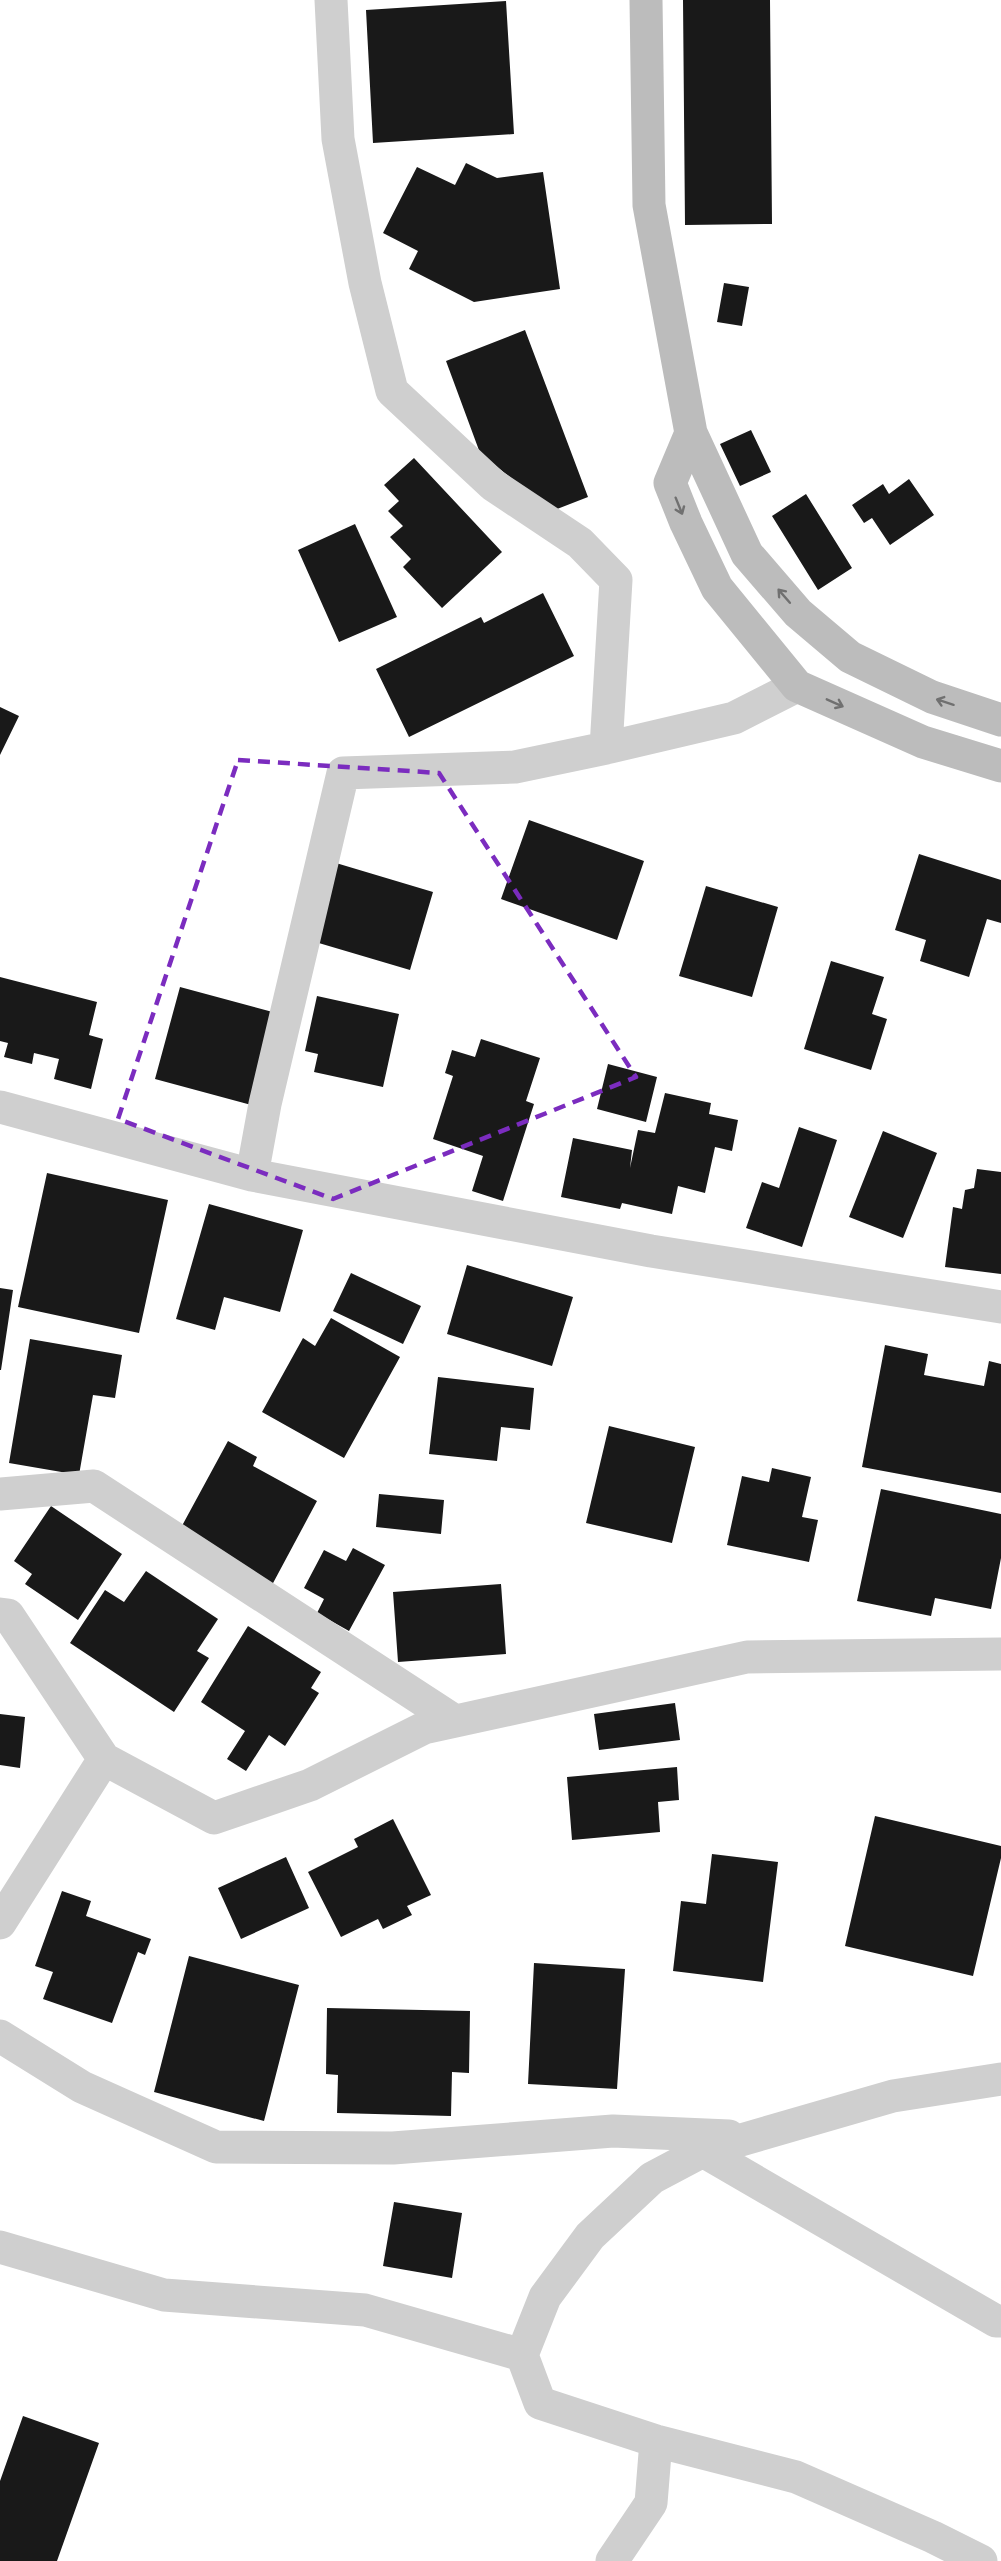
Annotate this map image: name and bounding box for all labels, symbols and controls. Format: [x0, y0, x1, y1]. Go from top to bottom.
one-way arrow [674, 497, 685, 515]
one-way arrow [777, 589, 791, 604]
one-way arrow [936, 695, 955, 706]
one-way arrow [826, 697, 844, 709]

